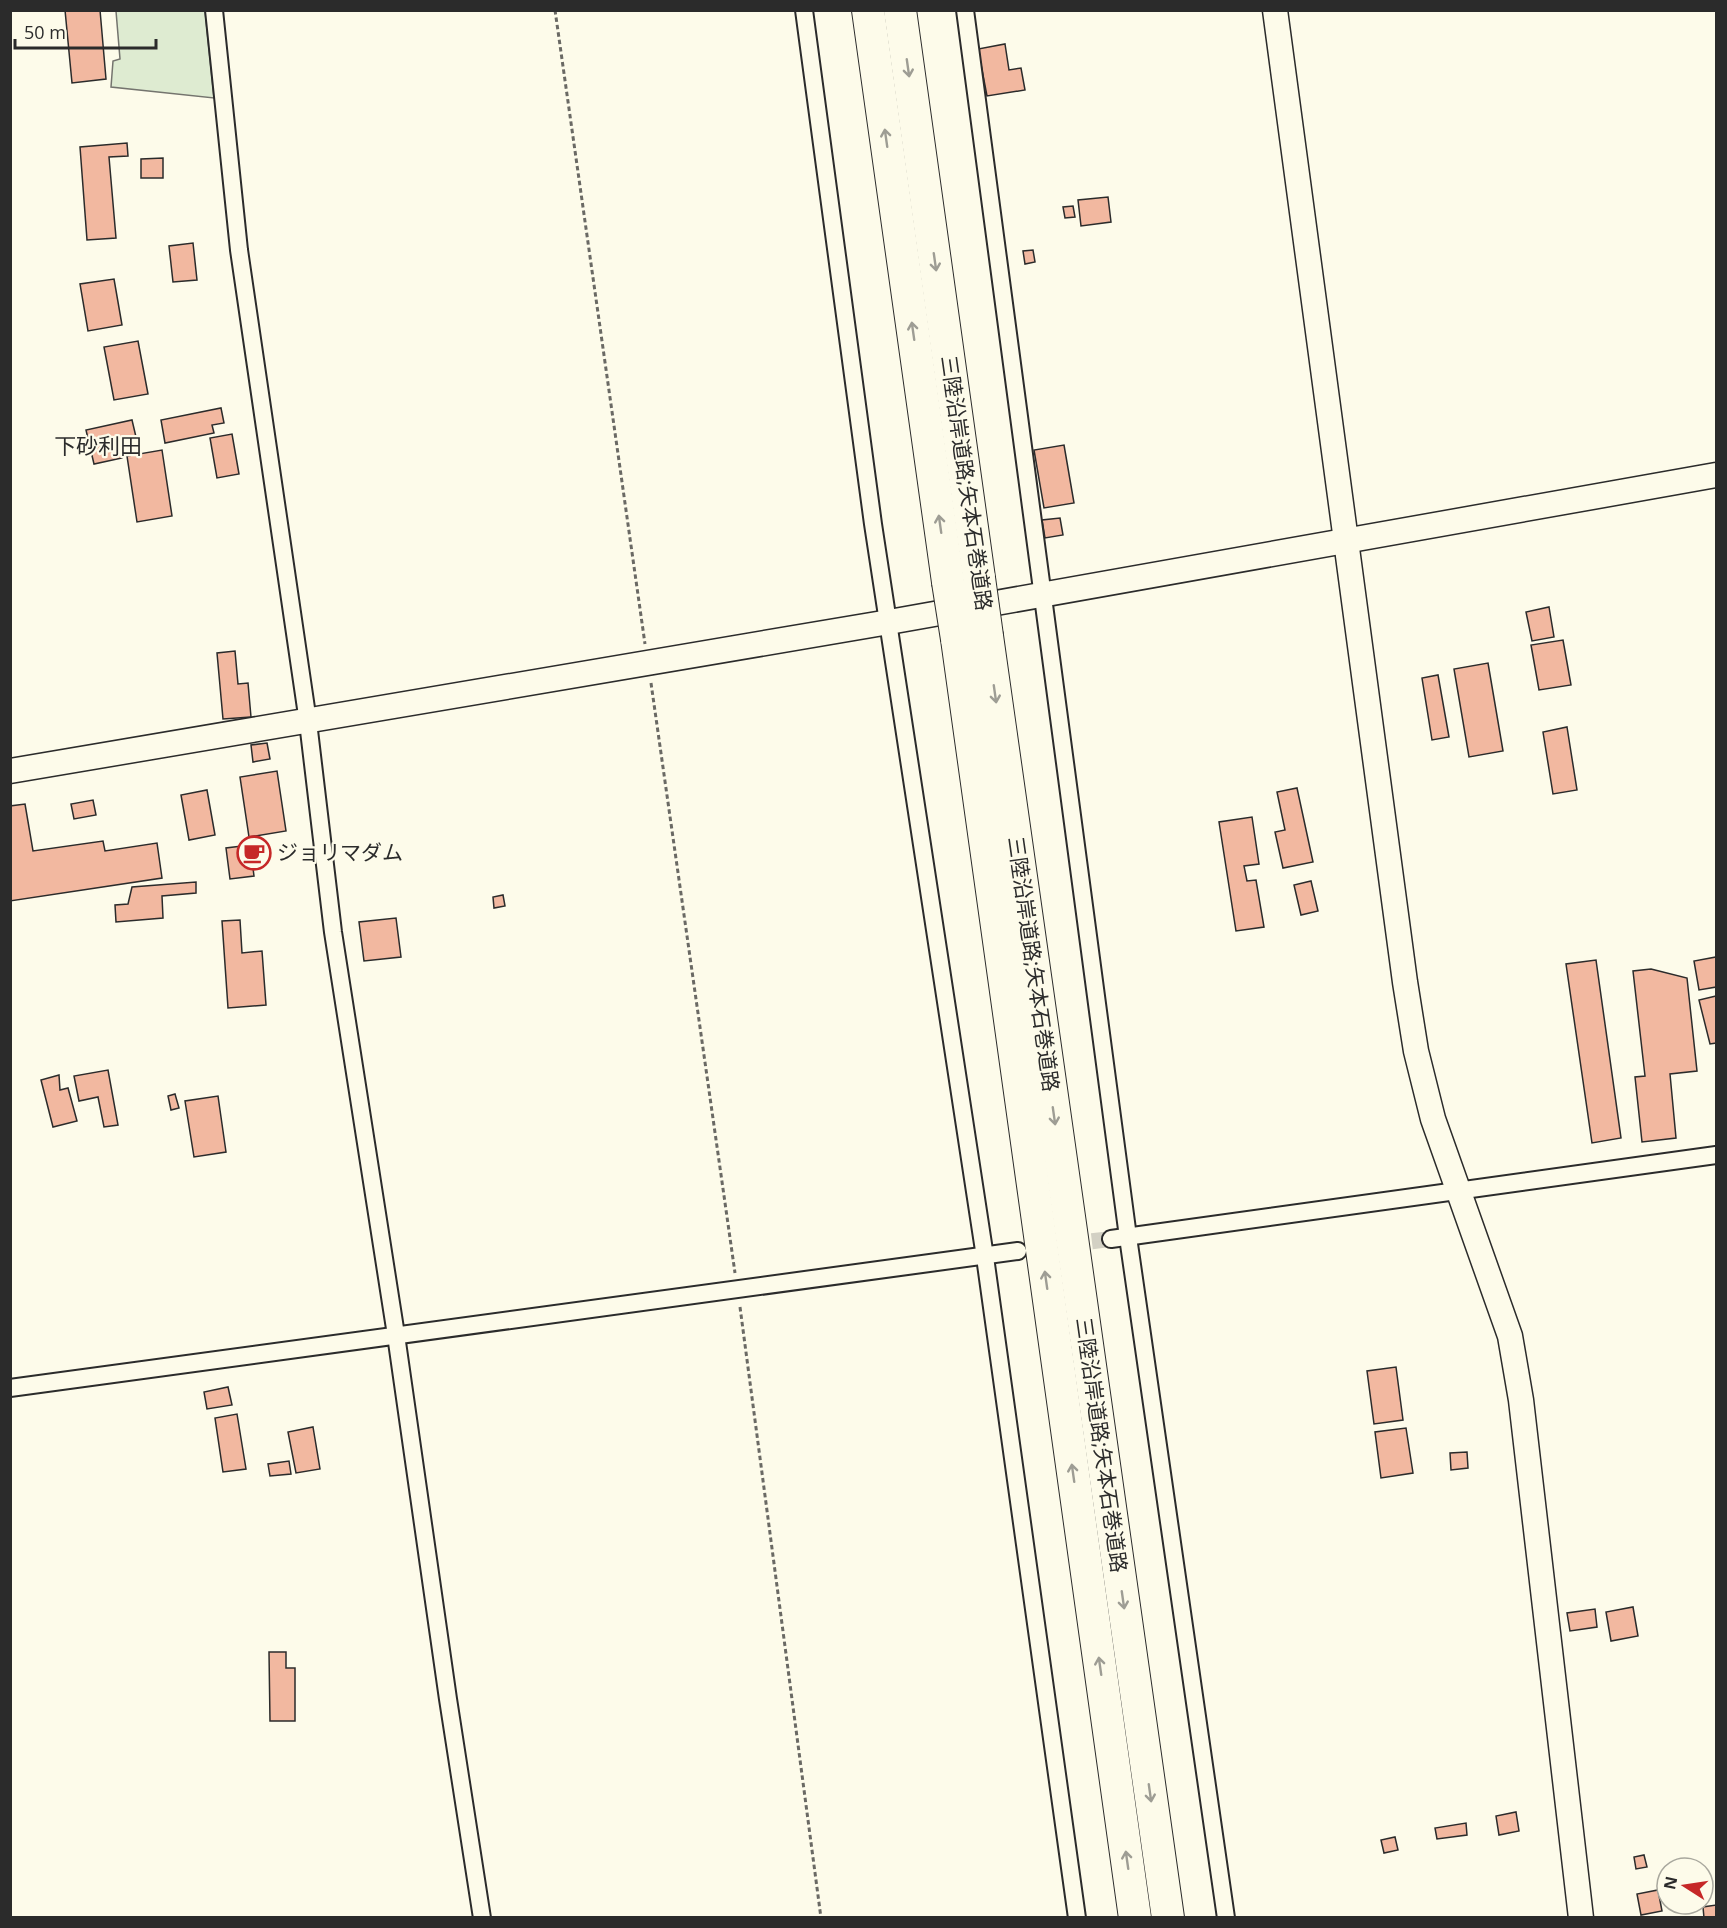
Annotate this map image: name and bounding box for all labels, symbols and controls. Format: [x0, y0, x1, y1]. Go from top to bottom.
scale bar [15, 12, 156, 50]
text: 50 m [24, 20, 66, 44]
one-way arrow [902, 58, 913, 78]
one-way arrow [880, 128, 891, 148]
one-way arrow [929, 251, 940, 271]
one-way arrow [908, 322, 919, 341]
street label: 三陸沿岸道路;矢本石巻道路 [935, 353, 999, 612]
district label: 下砂利田 [54, 430, 142, 460]
one-way arrow [935, 515, 946, 534]
one-way arrow [989, 684, 1000, 703]
street label: 三陸沿岸道路;矢本石巻道路 [1002, 834, 1066, 1093]
cafe icon: ジョリマダム [236, 835, 272, 871]
place label: ジョリマダム [277, 838, 403, 866]
one-way arrow [1049, 1105, 1060, 1125]
one-way arrow [1041, 1271, 1052, 1291]
street label: 三陸沿岸道路;矢本石巻道路 [1070, 1315, 1134, 1574]
one-way arrow [1068, 1464, 1079, 1484]
one-way arrow [1117, 1590, 1128, 1609]
one-way arrow [1095, 1657, 1106, 1677]
one-way arrow [1145, 1783, 1156, 1803]
one-way arrow [1122, 1850, 1133, 1870]
north arrow [1655, 1856, 1715, 1916]
text: N [1658, 1874, 1682, 1892]

